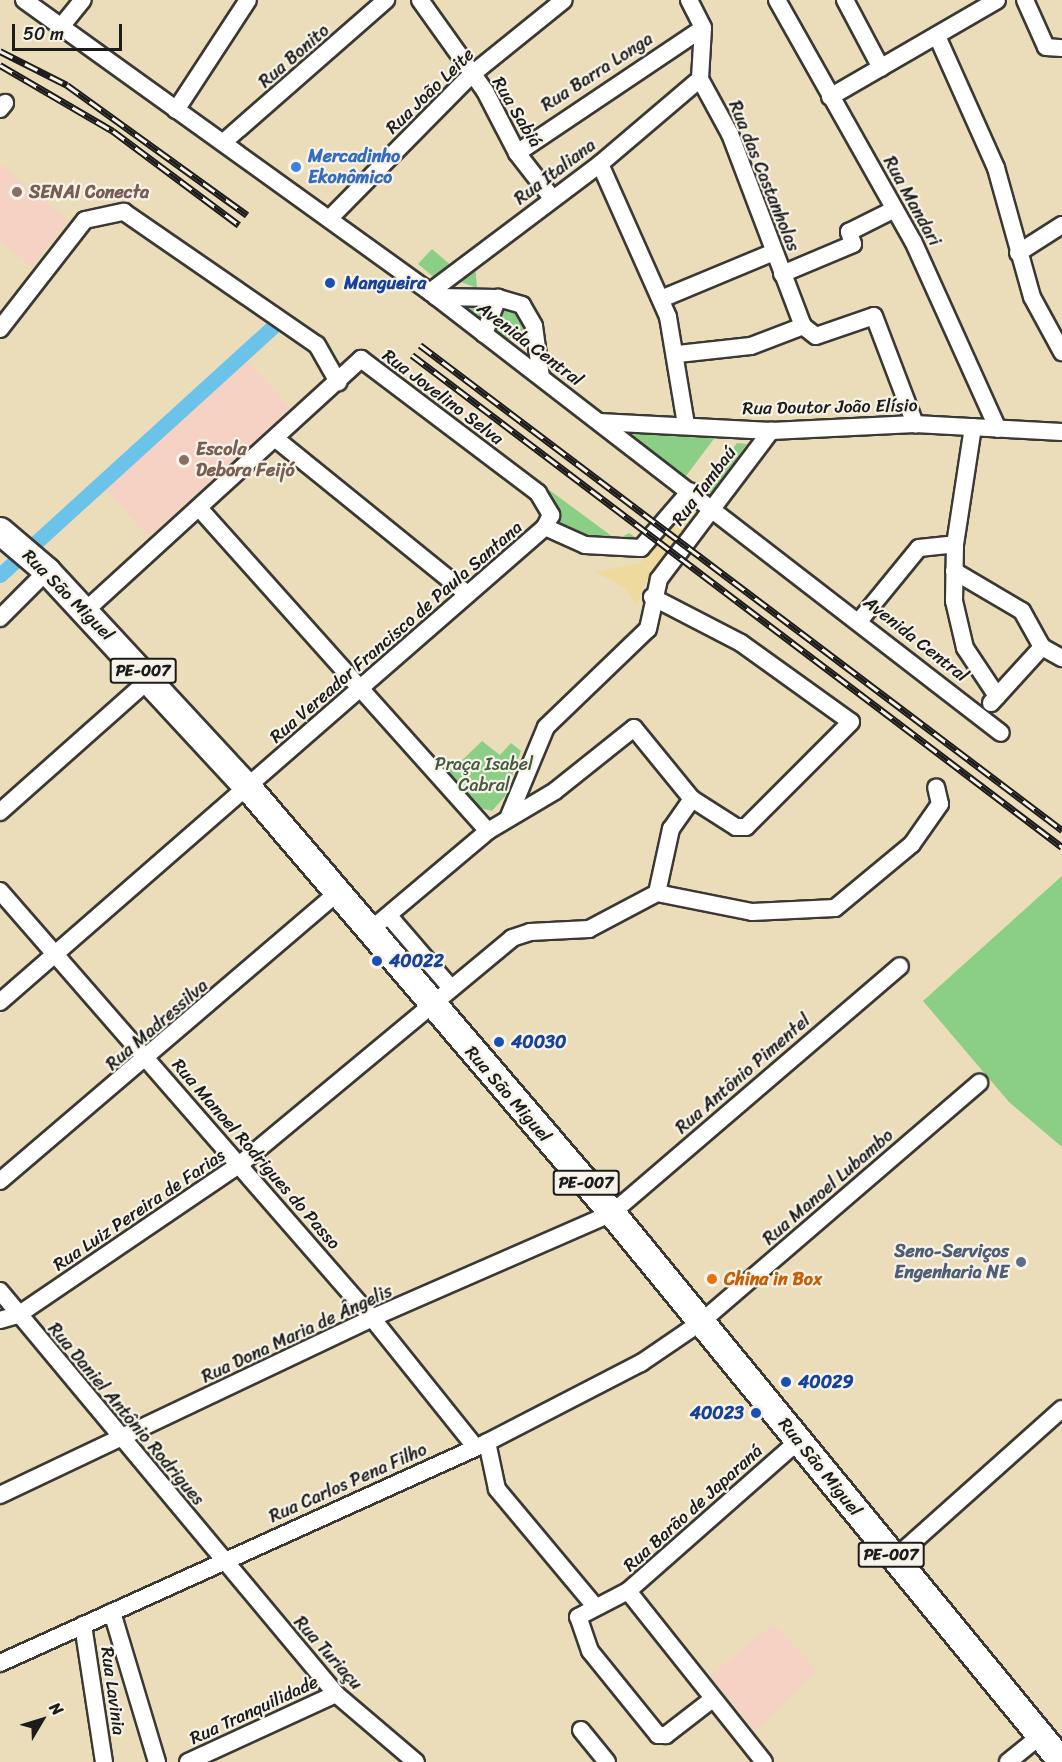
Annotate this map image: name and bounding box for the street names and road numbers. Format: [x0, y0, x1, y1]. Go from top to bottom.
street label: Rua Bonito [254, 20, 334, 92]
street label: Rua Barra Longa [537, 28, 657, 116]
street label: Rua João Leite [382, 44, 478, 138]
street label: Rua Sabiá [488, 73, 546, 151]
street label: Rua das Castanholas [724, 97, 804, 255]
street label: Rua Italiana [510, 134, 600, 210]
street label: Rua Mandari [879, 153, 945, 249]
street label: Avenida Central [473, 297, 587, 391]
street label: Rua Jovelino Selva [378, 344, 508, 450]
street label: Rua Doutor João Elísio [742, 395, 918, 419]
street label: Rua Tambaú [667, 442, 741, 530]
street label: Rua Vereador Francisco de Paula Santana [265, 516, 527, 748]
street label: Rua São Miguel [18, 545, 118, 645]
street label: Avenida Central [859, 591, 973, 687]
road number: PE-007 [108, 658, 178, 684]
street label: Rua Madressilva [102, 975, 212, 1075]
street label: Rua Antônio Pimentel [671, 1010, 815, 1138]
street label: Rua São Miguel [460, 1041, 556, 1147]
street label: Rua Manoel Rodrigues do Passo [167, 1054, 345, 1254]
street label: Rua Manoel Lubambo [759, 1125, 897, 1249]
street label: Rua Luiz Pereira de Farias [48, 1144, 230, 1276]
road number: PE-007 [552, 1170, 620, 1196]
street label: Rua Dona Maria de Ângelis [198, 1280, 396, 1388]
street label: Rua Daniel Antônio Rodrigues [43, 1318, 209, 1510]
street label: Rua São Miguel [774, 1413, 866, 1521]
street label: Rua Carlos Pena Filho [266, 1438, 430, 1528]
street label: Rua Barão de Japaraná [619, 1440, 767, 1576]
road number: PE-007 [856, 1542, 926, 1568]
street label: Rua Turiaçu [289, 1611, 367, 1695]
street label: Rua Lavinia [96, 1646, 130, 1736]
street label: Rua Tranquilidade [186, 1671, 322, 1749]

